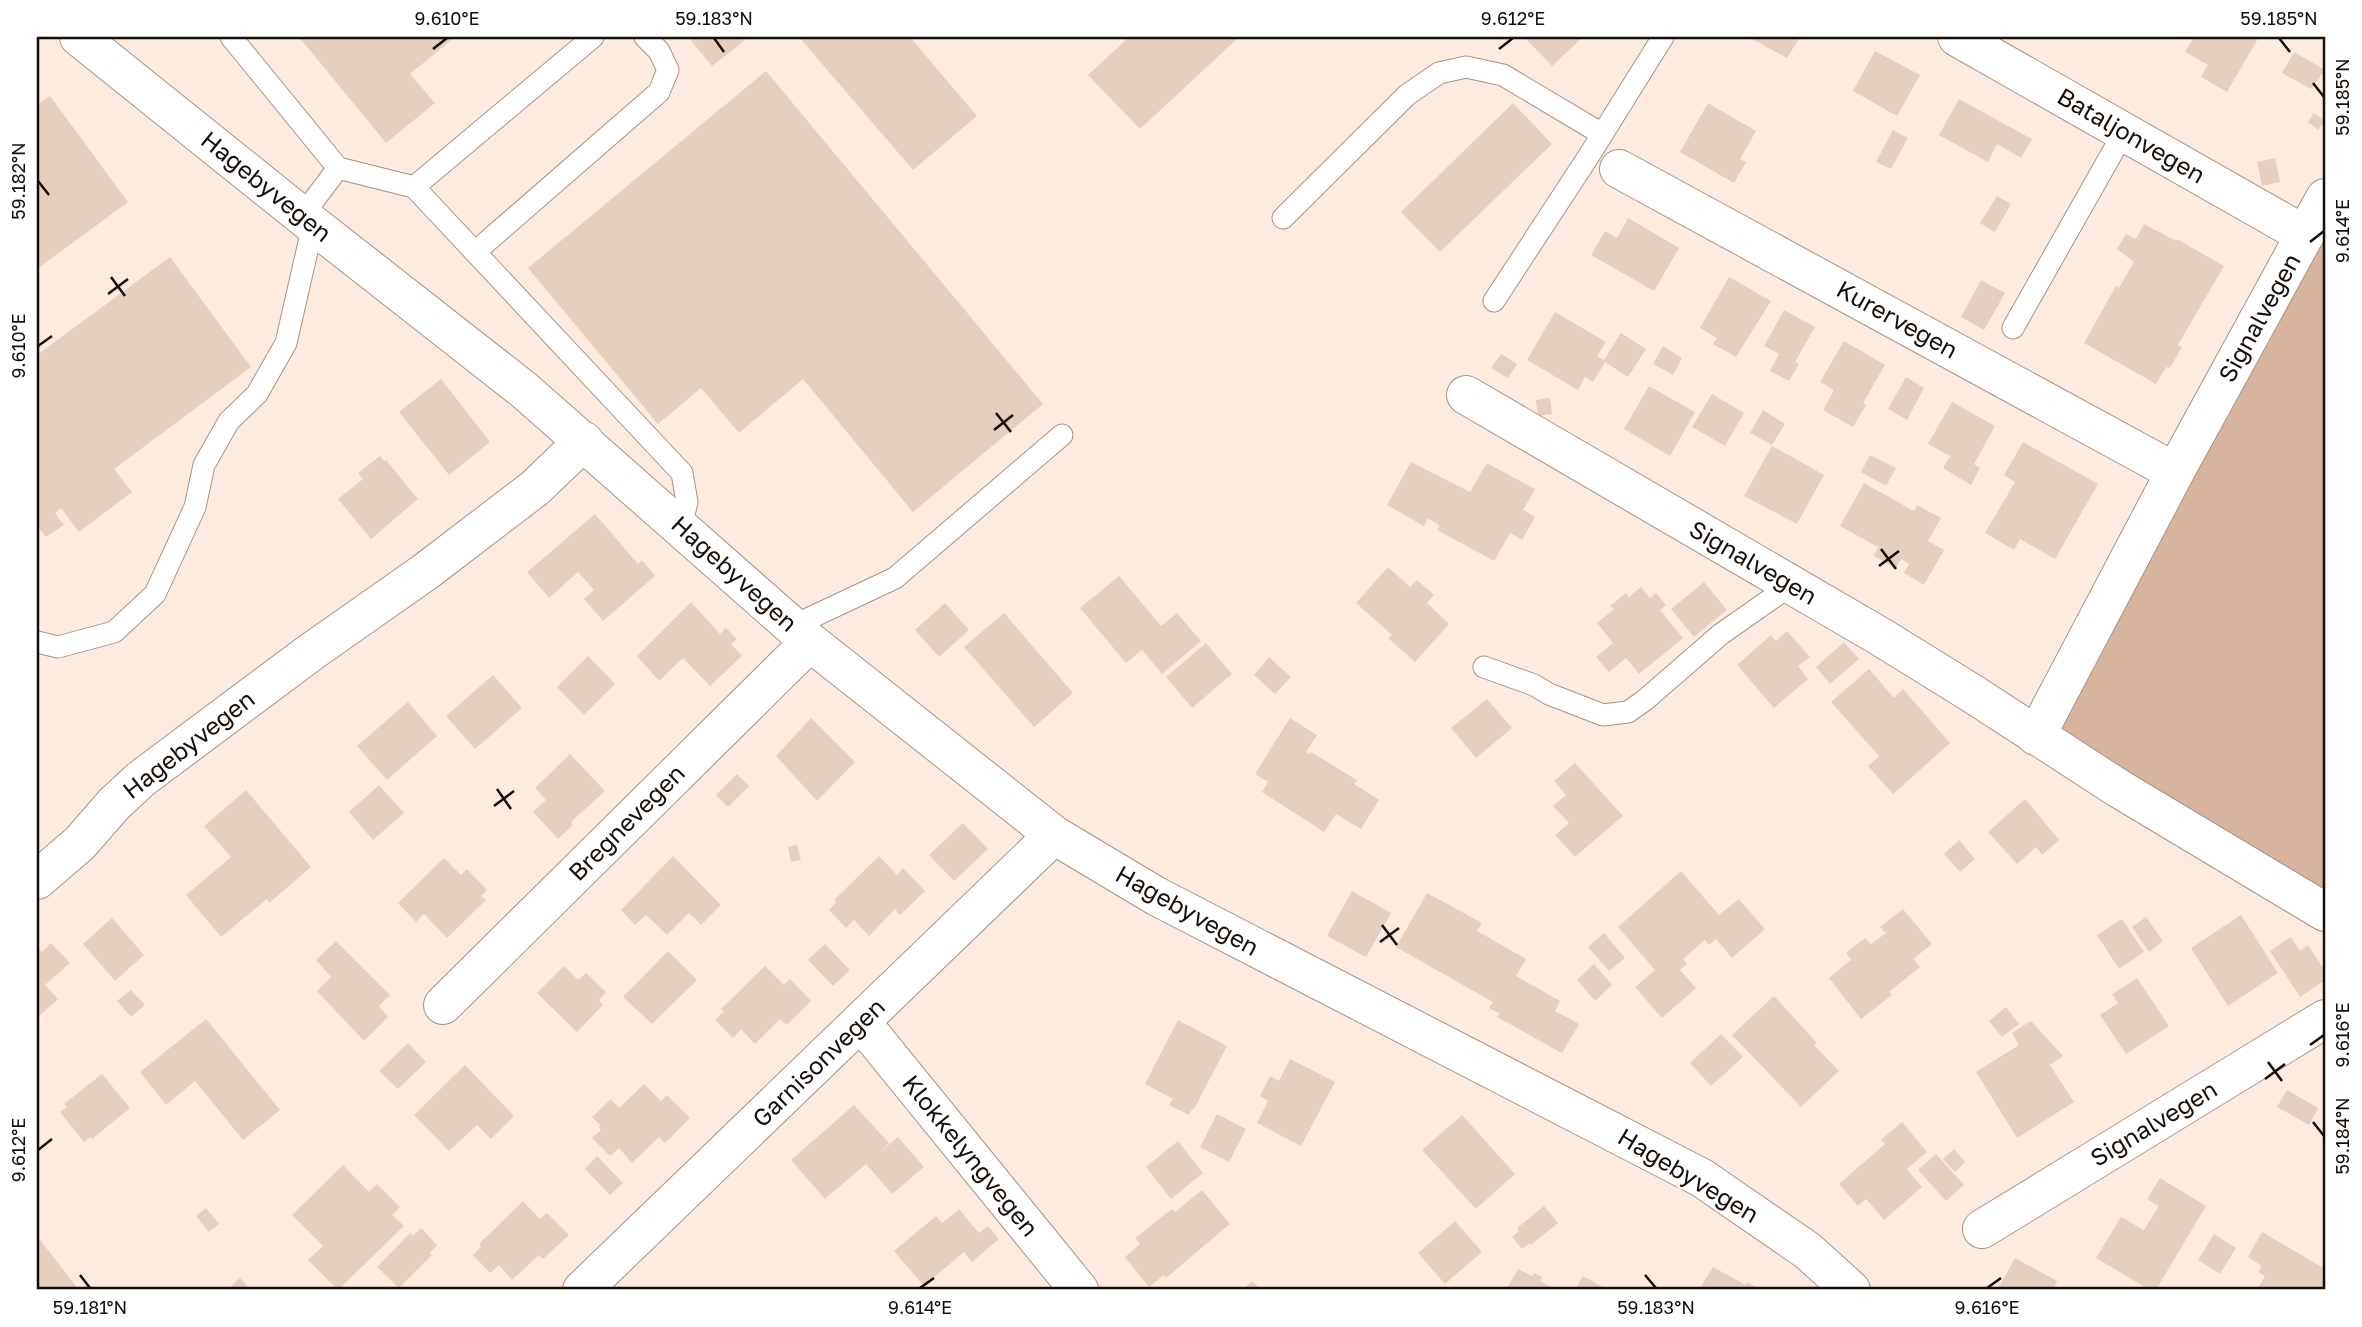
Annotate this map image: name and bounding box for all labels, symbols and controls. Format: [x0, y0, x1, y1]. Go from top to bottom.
text: 9.610°E [414, 7, 480, 29]
text: 59.183°N [675, 7, 753, 29]
text: 9.612°E [1481, 7, 1545, 29]
text: 59.185°N [2240, 7, 2318, 29]
text: 59.185°N [2331, 58, 2353, 136]
street label: Bataljonvegen [2053, 81, 2211, 189]
street label: Hagebyvegen [196, 124, 338, 247]
text: 59.182°N [7, 142, 29, 220]
text: 9.614°E [2331, 199, 2353, 263]
street label: Signalvegen [2211, 248, 2306, 387]
street label: Kurervegen [1832, 274, 1963, 364]
text: 9.610°E [7, 313, 29, 379]
street label: Hagebyvegen [666, 509, 804, 637]
street label: Signalvegen [1685, 514, 1823, 610]
street label: Hagebyvegen [116, 683, 260, 804]
street label: Bregnevegen [562, 758, 690, 886]
street label: Hagebyvegen [1111, 858, 1264, 961]
street label: Garnisonvegen [746, 991, 890, 1132]
text: 9.616°E [2331, 1003, 2353, 1067]
street label: Klokkelyngvegen [897, 1069, 1045, 1242]
street label: Signalvegen [2085, 1074, 2222, 1172]
text: 59.184°N [2331, 1097, 2353, 1175]
text: 9.612°E [7, 1118, 29, 1182]
street label: Hagebyvegen [1613, 1121, 1764, 1228]
text: 59.181°N [53, 1296, 127, 1318]
text: 9.614°E [888, 1296, 952, 1318]
text: 59.183°N [1617, 1296, 1695, 1318]
text: 9.616°E [1955, 1296, 2019, 1318]

